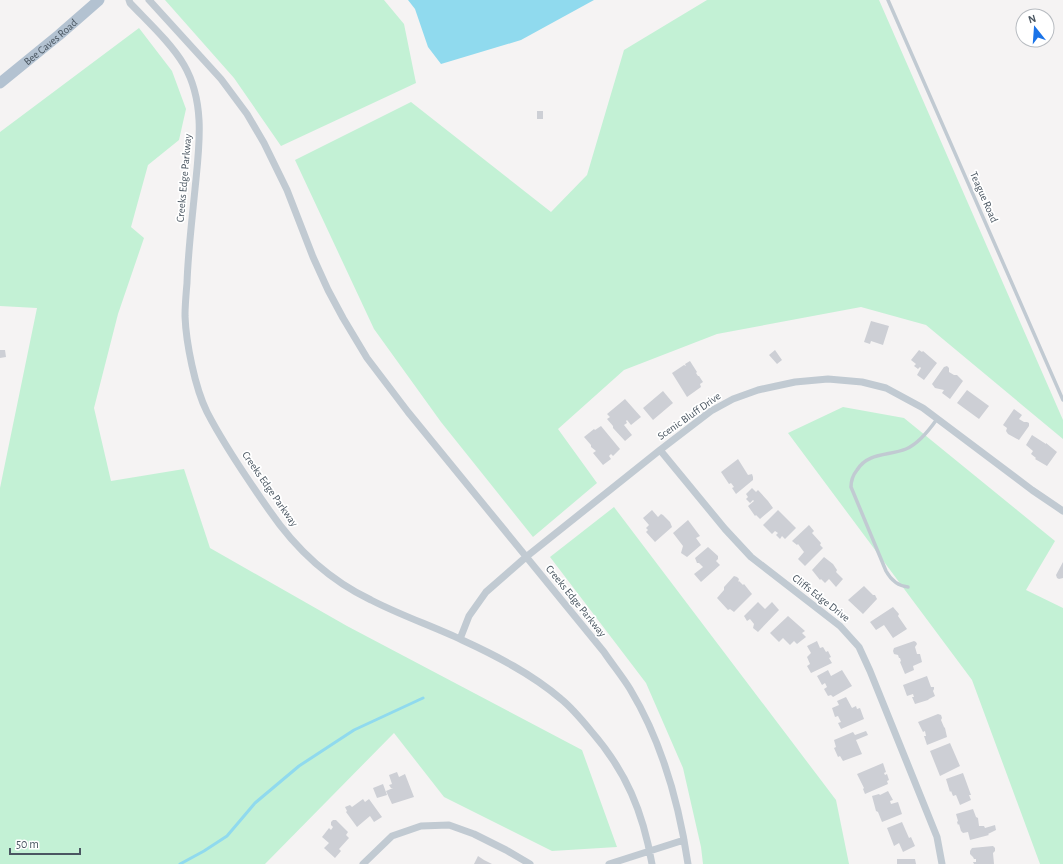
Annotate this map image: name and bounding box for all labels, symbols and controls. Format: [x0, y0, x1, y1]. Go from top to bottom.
north arrow [1015, 8, 1055, 48]
text: N [1027, 13, 1037, 25]
street label: Bee Caves Road [21, 16, 79, 67]
street label: Creeks Edge Parkway [175, 133, 193, 223]
street label: Teague Road [968, 170, 1000, 224]
street label: Scenic Bluff Drive [655, 390, 723, 442]
street label: Creeks Edge Parkway [240, 449, 300, 529]
street label: Creeks Edge Parkway [544, 563, 608, 639]
street label: Cliffs Edge Drive [790, 572, 852, 624]
scale bar [10, 830, 80, 856]
text: 50 m [16, 838, 39, 850]

